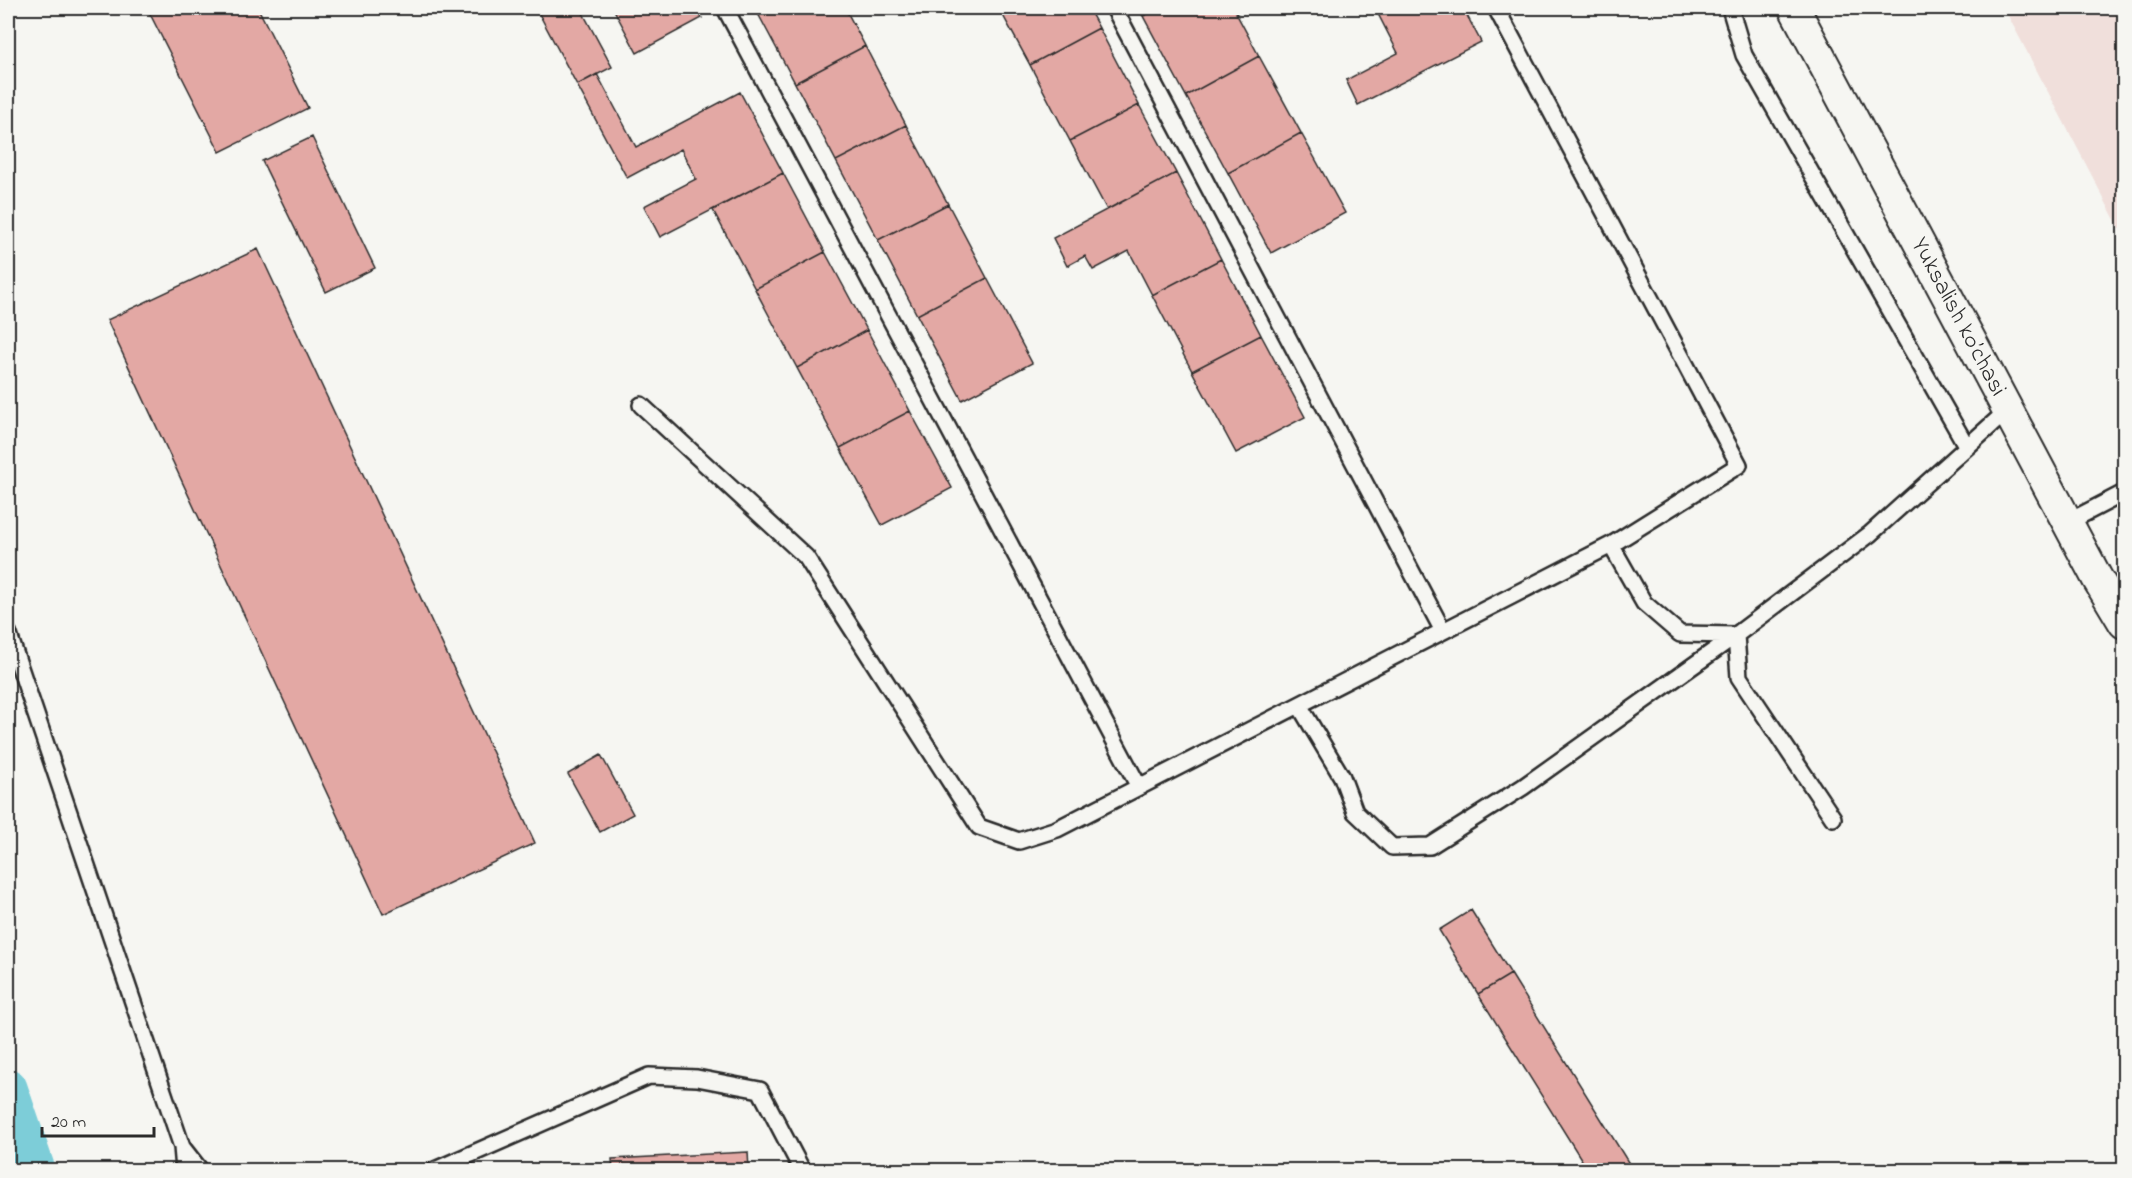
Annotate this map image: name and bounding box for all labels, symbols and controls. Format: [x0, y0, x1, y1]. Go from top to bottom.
street label: Yuksalish ko’chasi [1902, 231, 2015, 403]
scale bar [42, 1100, 154, 1138]
text: 20 m [51, 1110, 86, 1136]

